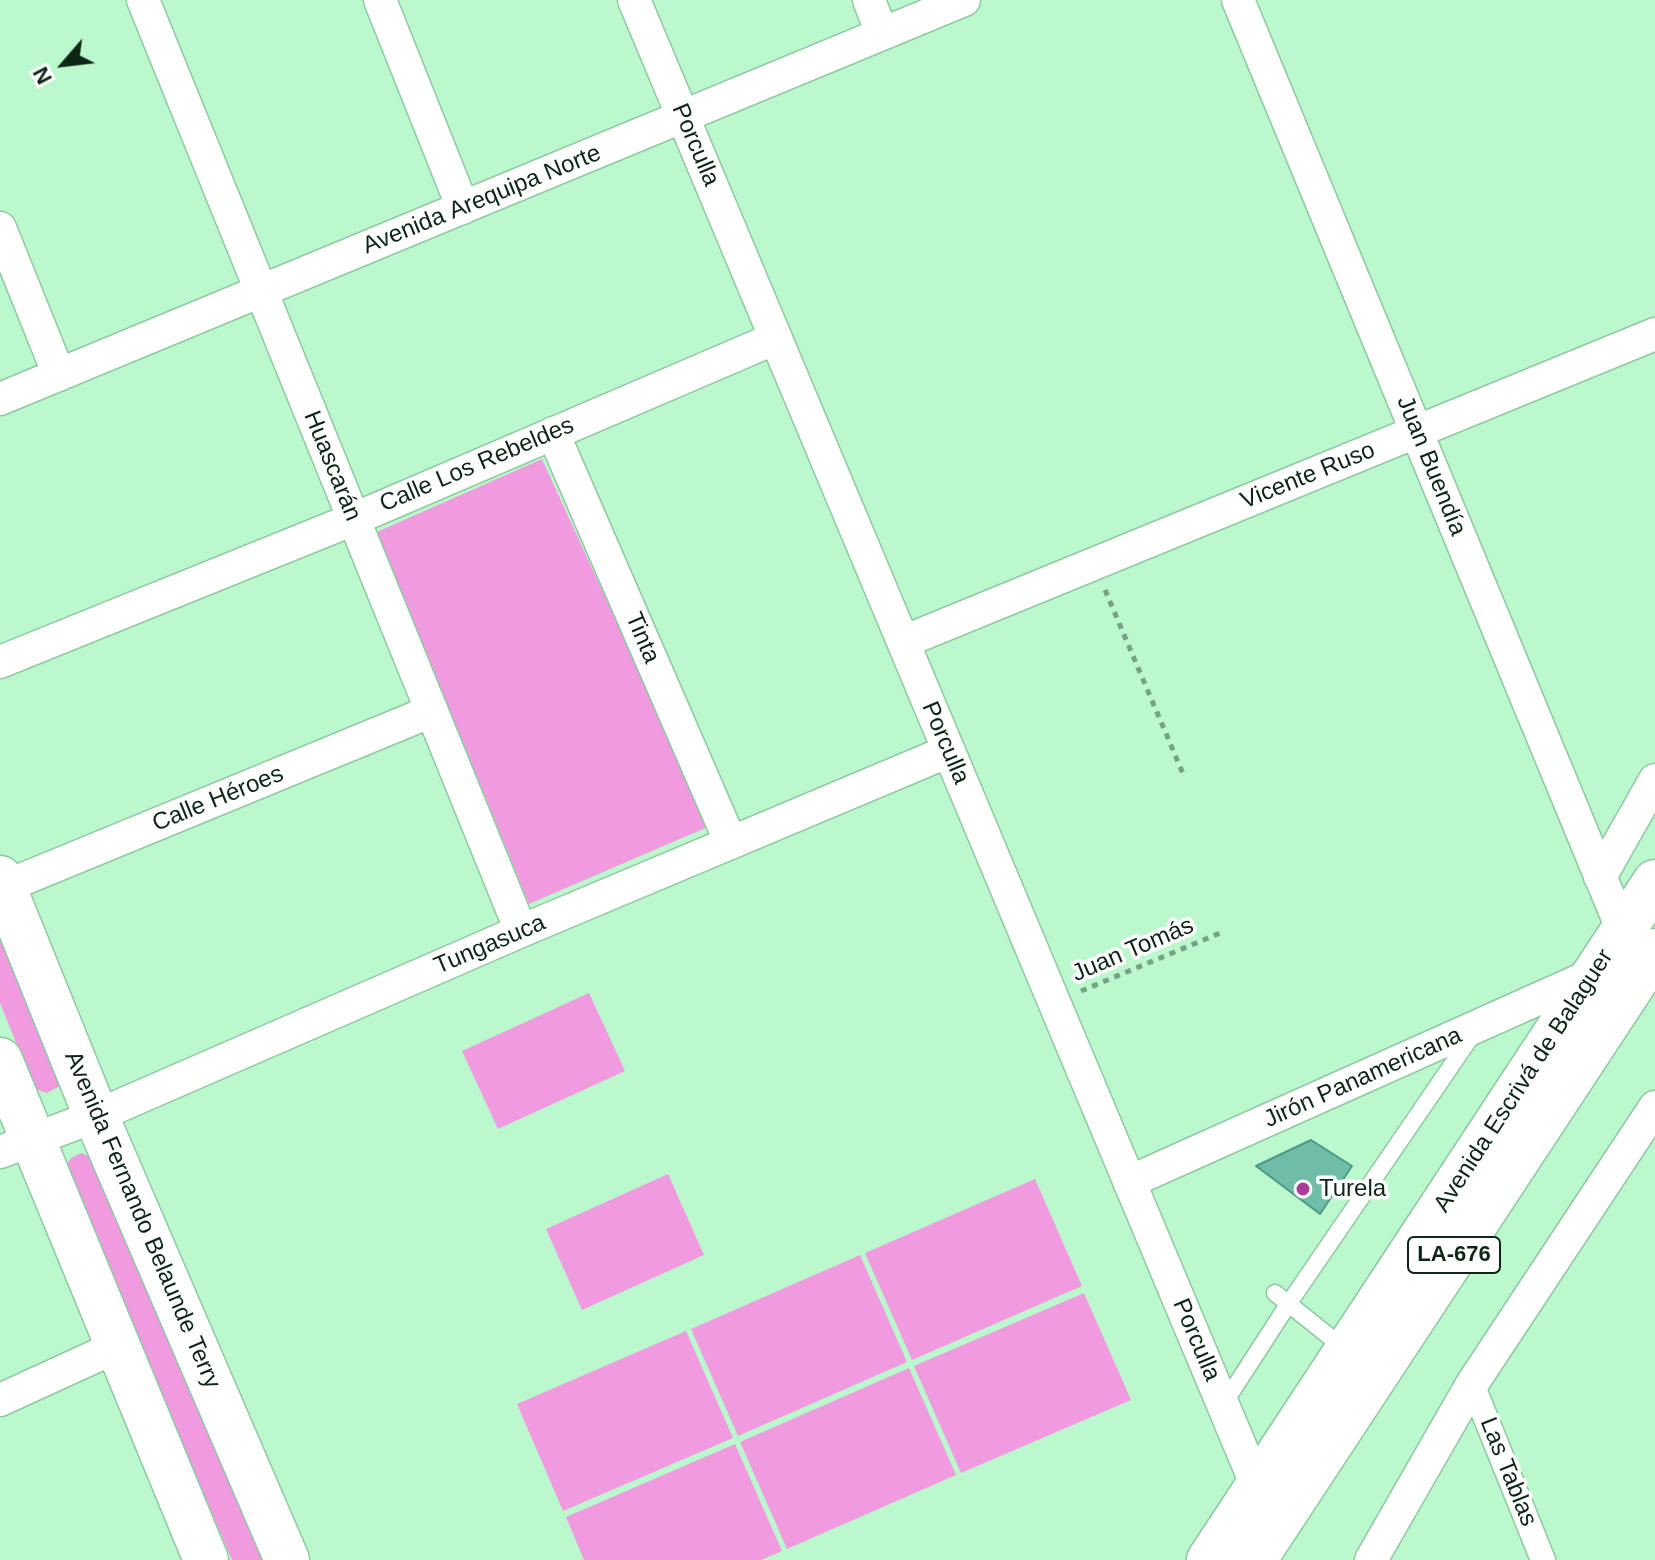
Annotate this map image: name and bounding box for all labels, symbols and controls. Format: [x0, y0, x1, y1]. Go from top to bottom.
north arrow [24, 24, 104, 104]
text: N [28, 63, 57, 88]
street label: Porculla [665, 99, 725, 191]
street label: Avenida Arequipa Norte [359, 139, 605, 261]
street label: Juan Buendía [1390, 392, 1472, 540]
street label: Huascarán [297, 407, 367, 525]
street label: Calle Los Rebeldes [376, 411, 578, 519]
street label: Vicente Ruso [1237, 436, 1379, 516]
street label: Tinta [618, 608, 666, 668]
street label: Porculla [915, 697, 975, 789]
street label: Calle Héroes [148, 760, 288, 838]
street label: Tungasuca [430, 909, 550, 981]
street label: Juan Tomás [1068, 911, 1198, 989]
street label: Avenida Escrivá de Balaguer [1428, 944, 1620, 1218]
street label: Jirón Panamericana [1260, 1021, 1466, 1135]
street label: Avenida Fernando Belaunde Terry [58, 1047, 226, 1393]
place label: Turela [1319, 1175, 1386, 1203]
marker: Turela [1294, 1180, 1312, 1198]
road number: LA-676 [1408, 1237, 1500, 1273]
street label: Porculla [1166, 1294, 1226, 1386]
street label: Las Tablas [1473, 1413, 1543, 1531]

